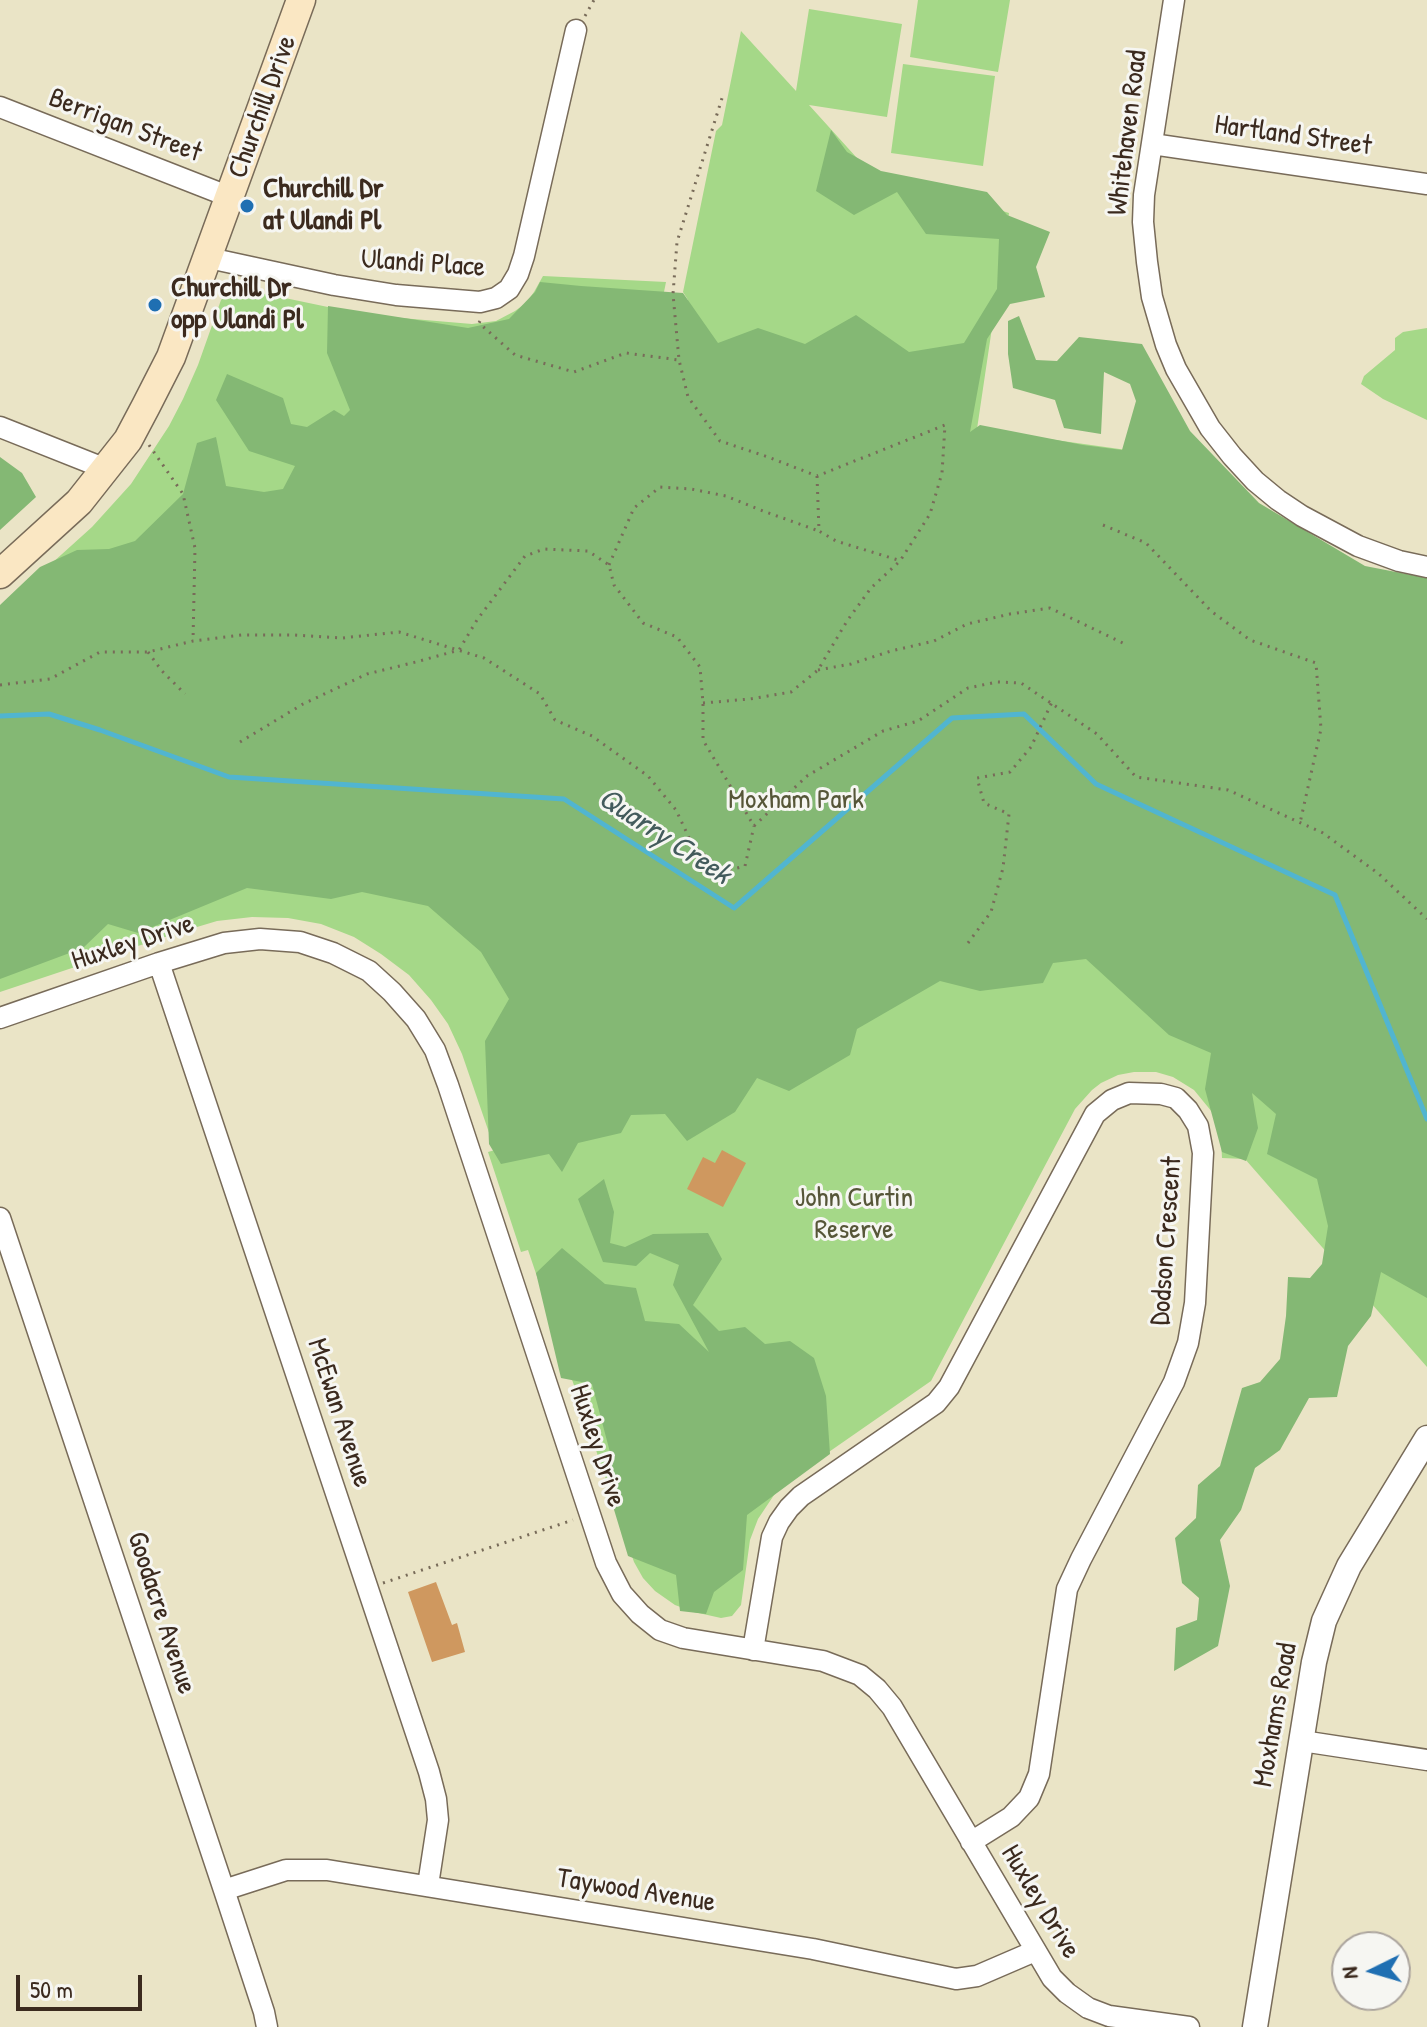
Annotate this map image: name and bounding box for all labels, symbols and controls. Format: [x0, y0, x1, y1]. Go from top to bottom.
street label: Churchill Drive [222, 31, 304, 183]
street label: Whitehaven Road [1101, 49, 1155, 217]
street label: Berrigan Street [44, 81, 206, 171]
street label: Hartland Street [1212, 108, 1374, 164]
place label: Churchill Dr at Ulandi Pl [263, 173, 384, 239]
marker: Churchill Dr at Ulandi Pl [238, 197, 256, 215]
street label: Ulandi Place [360, 243, 486, 285]
place label: Churchill Dr opp Ulandi Pl [171, 272, 304, 338]
marker: Churchill Dr opp Ulandi Pl [146, 296, 164, 314]
water label: Quarry Creek [591, 781, 737, 893]
park label: Moxham Park [728, 784, 864, 818]
street label: Huxley Drive [68, 907, 198, 979]
street label: Dodson Crescent [1144, 1156, 1190, 1326]
park label: John Curtin Reserve [795, 1182, 913, 1248]
street label: McEwan Avenue [299, 1335, 379, 1491]
street label: Huxley Drive [561, 1381, 633, 1511]
street label: Goodacre Avenue [119, 1528, 203, 1698]
street label: Moxhams Road [1247, 1640, 1305, 1790]
street label: Huxley Drive [993, 1839, 1087, 1965]
street label: Taywood Avenue [554, 1862, 718, 1920]
north arrow [1331, 1931, 1411, 2011]
scale bar [20, 1959, 146, 2009]
text: N [1334, 1966, 1365, 1980]
text: 50 m [30, 1973, 73, 2005]

